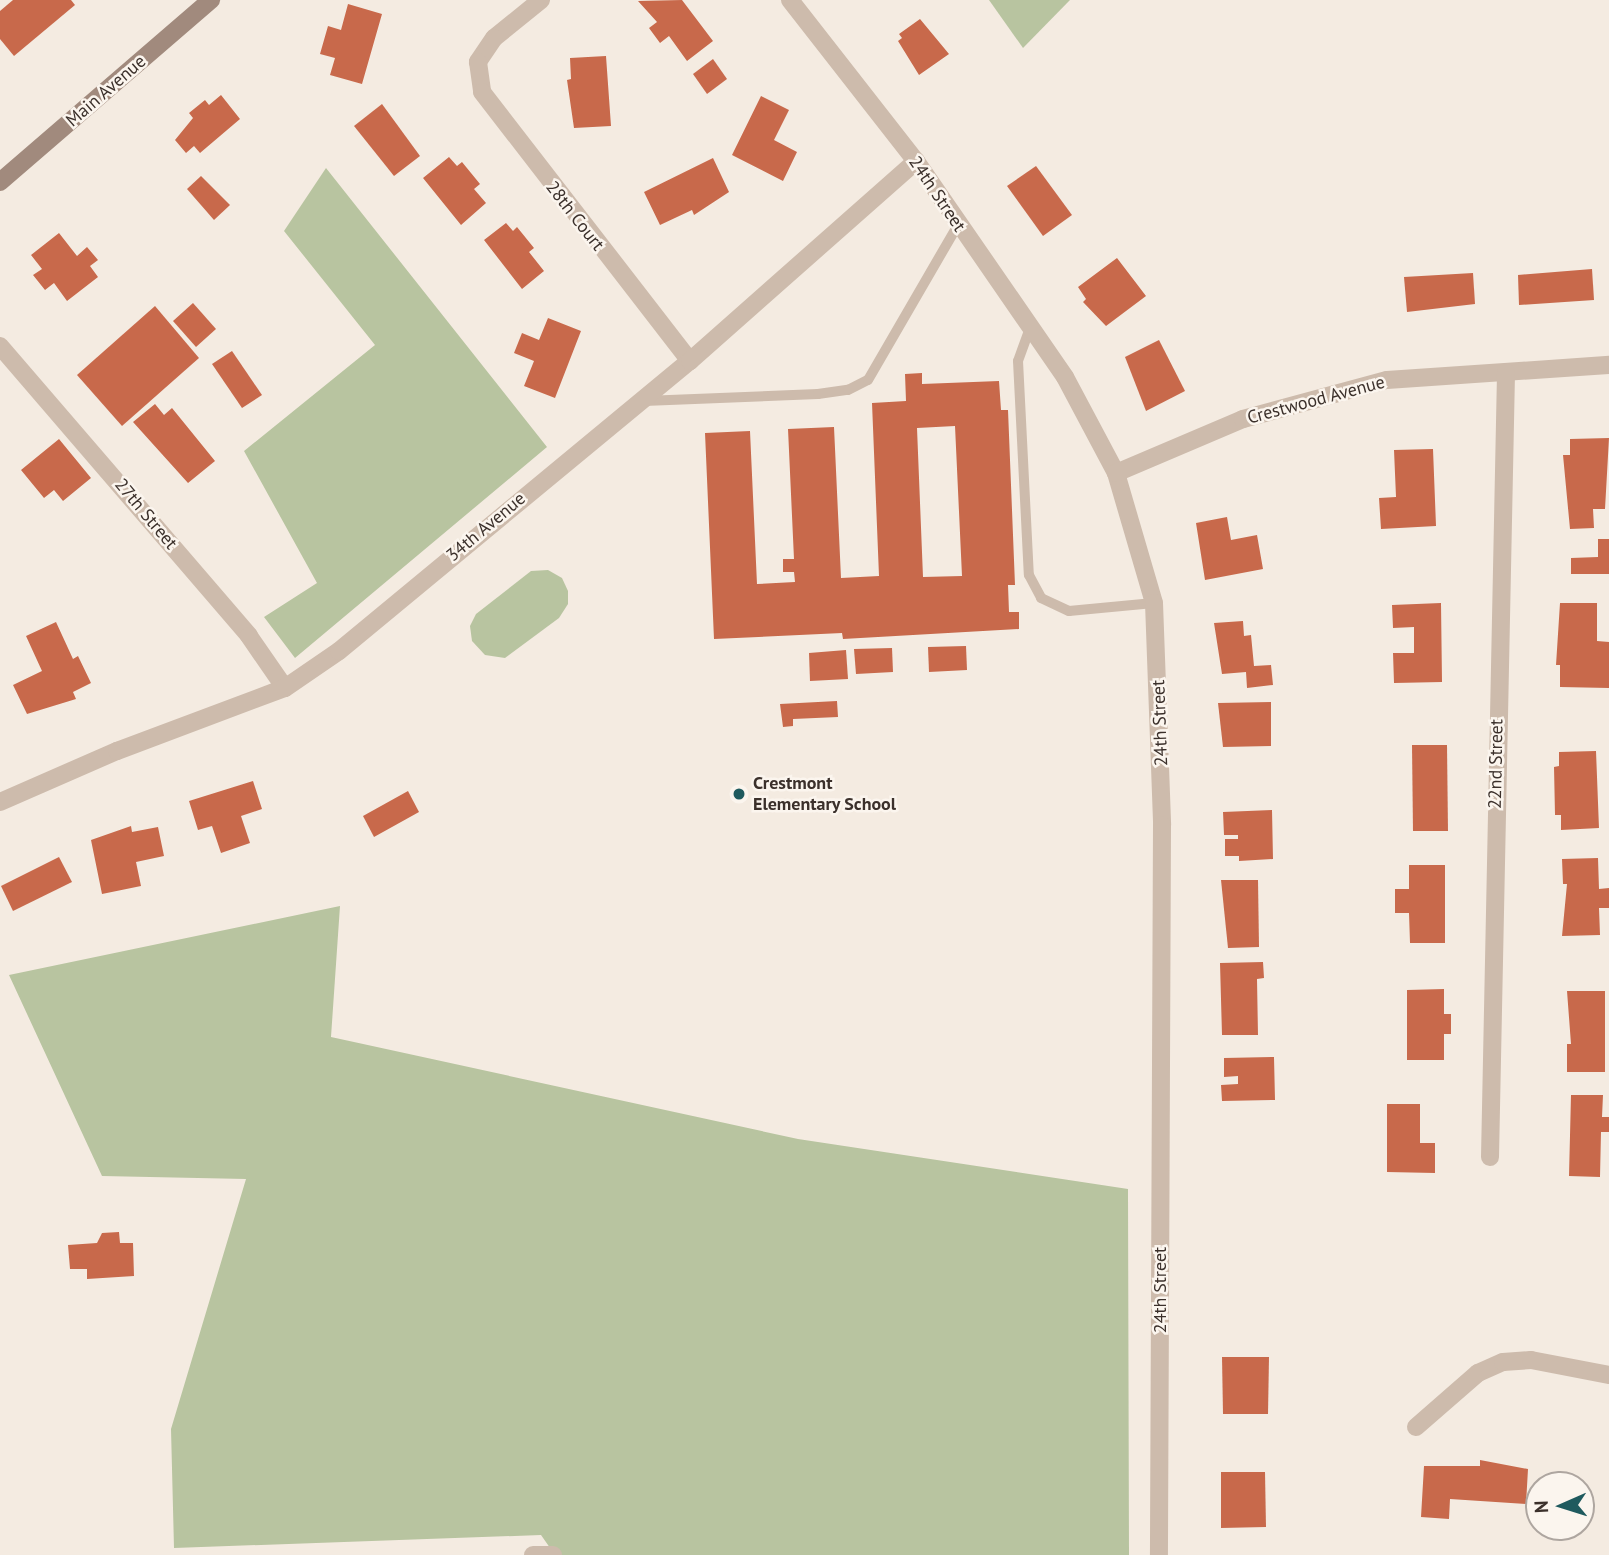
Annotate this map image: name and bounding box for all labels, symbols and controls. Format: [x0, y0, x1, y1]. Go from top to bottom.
street label: Main Avenue [62, 50, 150, 132]
street label: 24th Street [904, 152, 970, 236]
street label: 28th Court [541, 177, 609, 255]
street label: Crestwood Avenue [1245, 371, 1387, 429]
street label: 27th Street [110, 474, 182, 554]
street label: 34th Avenue [442, 488, 530, 566]
street label: 24th Street [1148, 679, 1172, 767]
street label: 22nd Street [1484, 719, 1508, 809]
place label: Crestmont Elementary School [753, 773, 897, 816]
marker: Crestmont Elementary School [731, 786, 747, 802]
street label: 24th Street [1149, 1247, 1171, 1333]
north arrow [1525, 1471, 1595, 1541]
text: N [1529, 1500, 1553, 1514]

